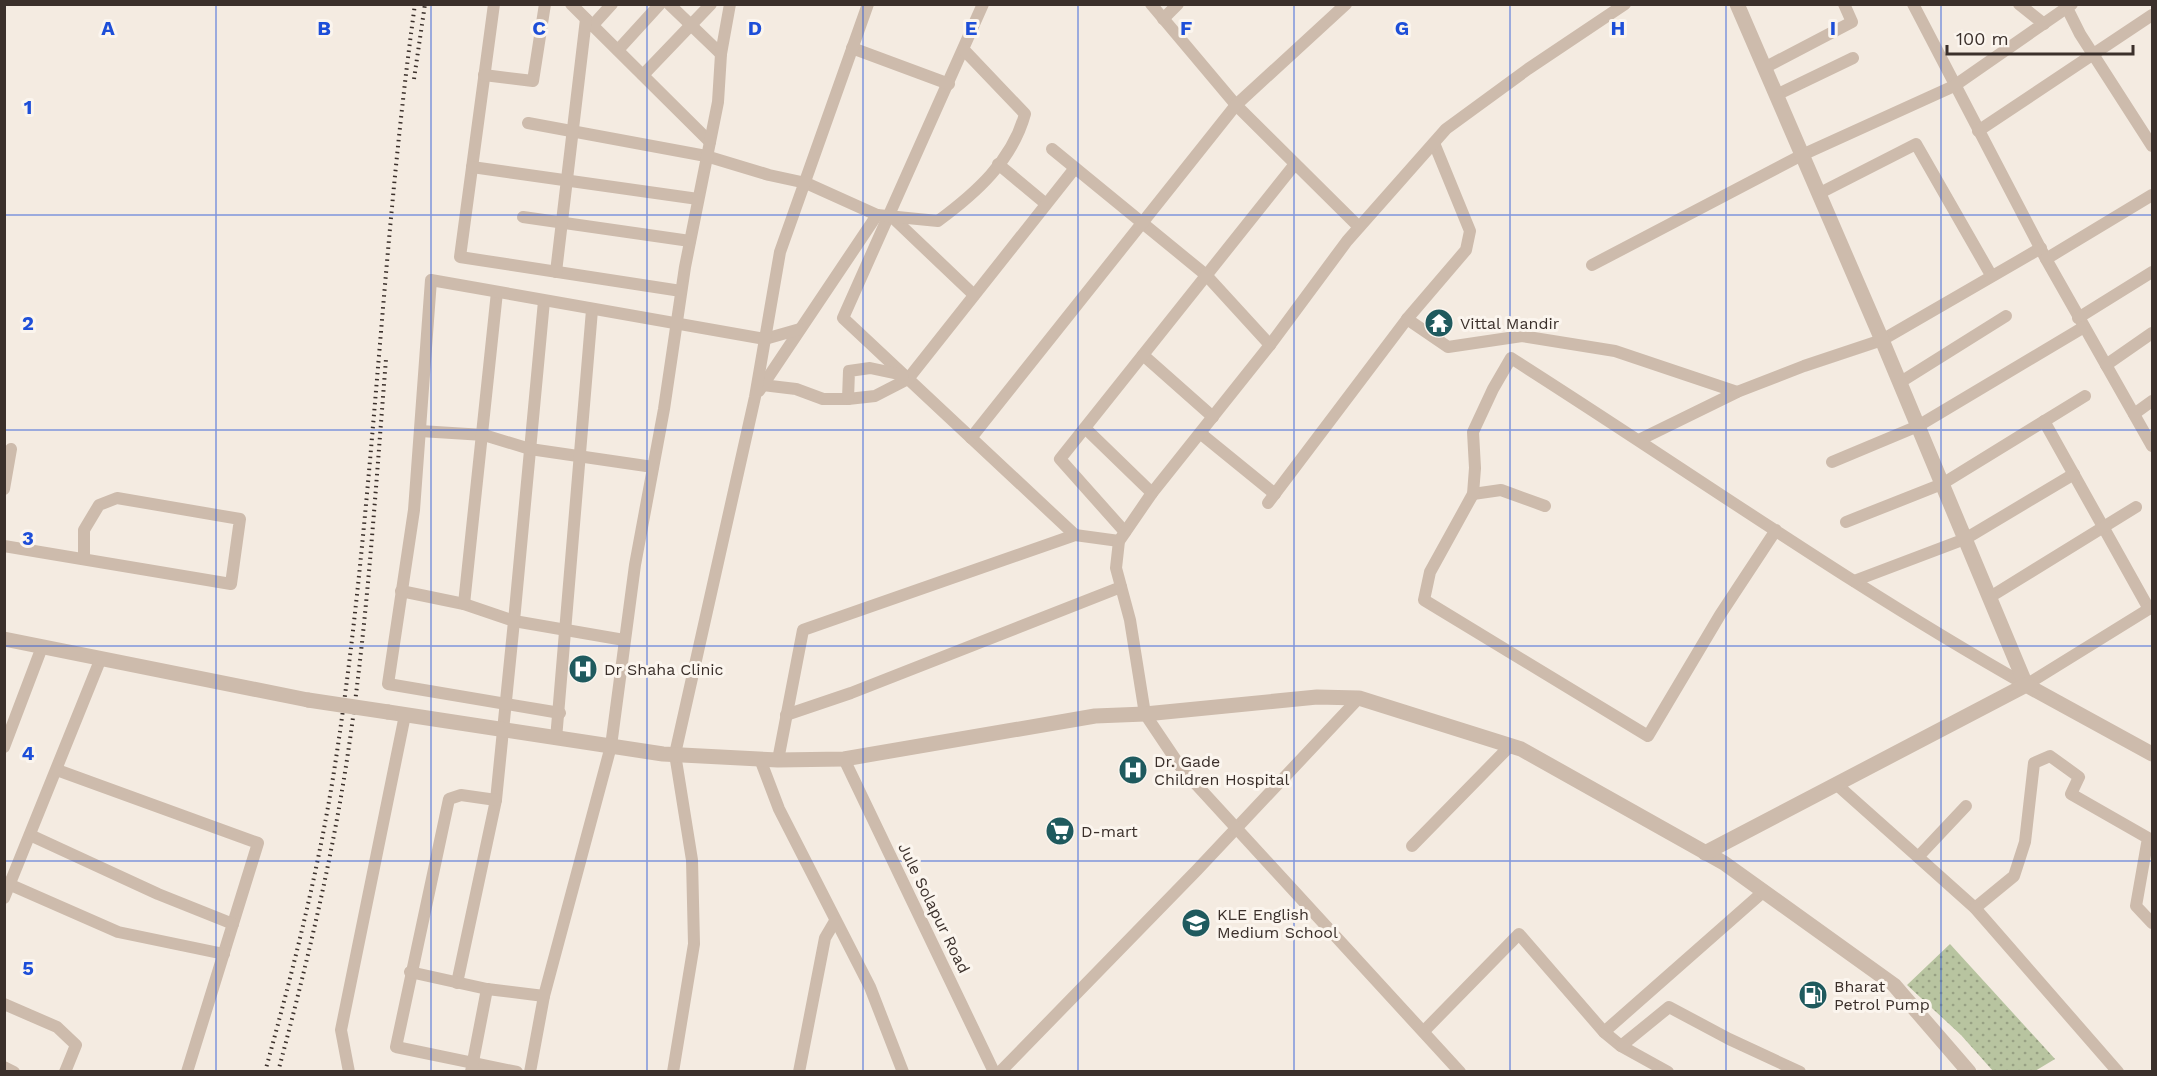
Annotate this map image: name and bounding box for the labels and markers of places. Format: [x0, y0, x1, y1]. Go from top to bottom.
temple icon: Vittal Mandir [1423, 307, 1455, 339]
place label: Vittal Mandir [1460, 314, 1560, 333]
hospital icon: Dr Shaha Clinic [567, 653, 599, 685]
place label: Dr Shaha Clinic [604, 660, 724, 679]
place label: Dr. Gade Children Hospital [1154, 752, 1290, 789]
hospital icon: Dr. Gade Children Hospital [1117, 754, 1149, 786]
supermarket icon: D-mart [1044, 815, 1076, 847]
place label: D-mart [1081, 822, 1138, 841]
place label: KLE English Medium School [1217, 905, 1338, 942]
school or university icon: KLE English Medium School [1180, 907, 1212, 939]
place label: Bharat Petrol Pump [1834, 977, 1930, 1014]
fuel station icon: Bharat Petrol Pump [1797, 979, 1829, 1011]

